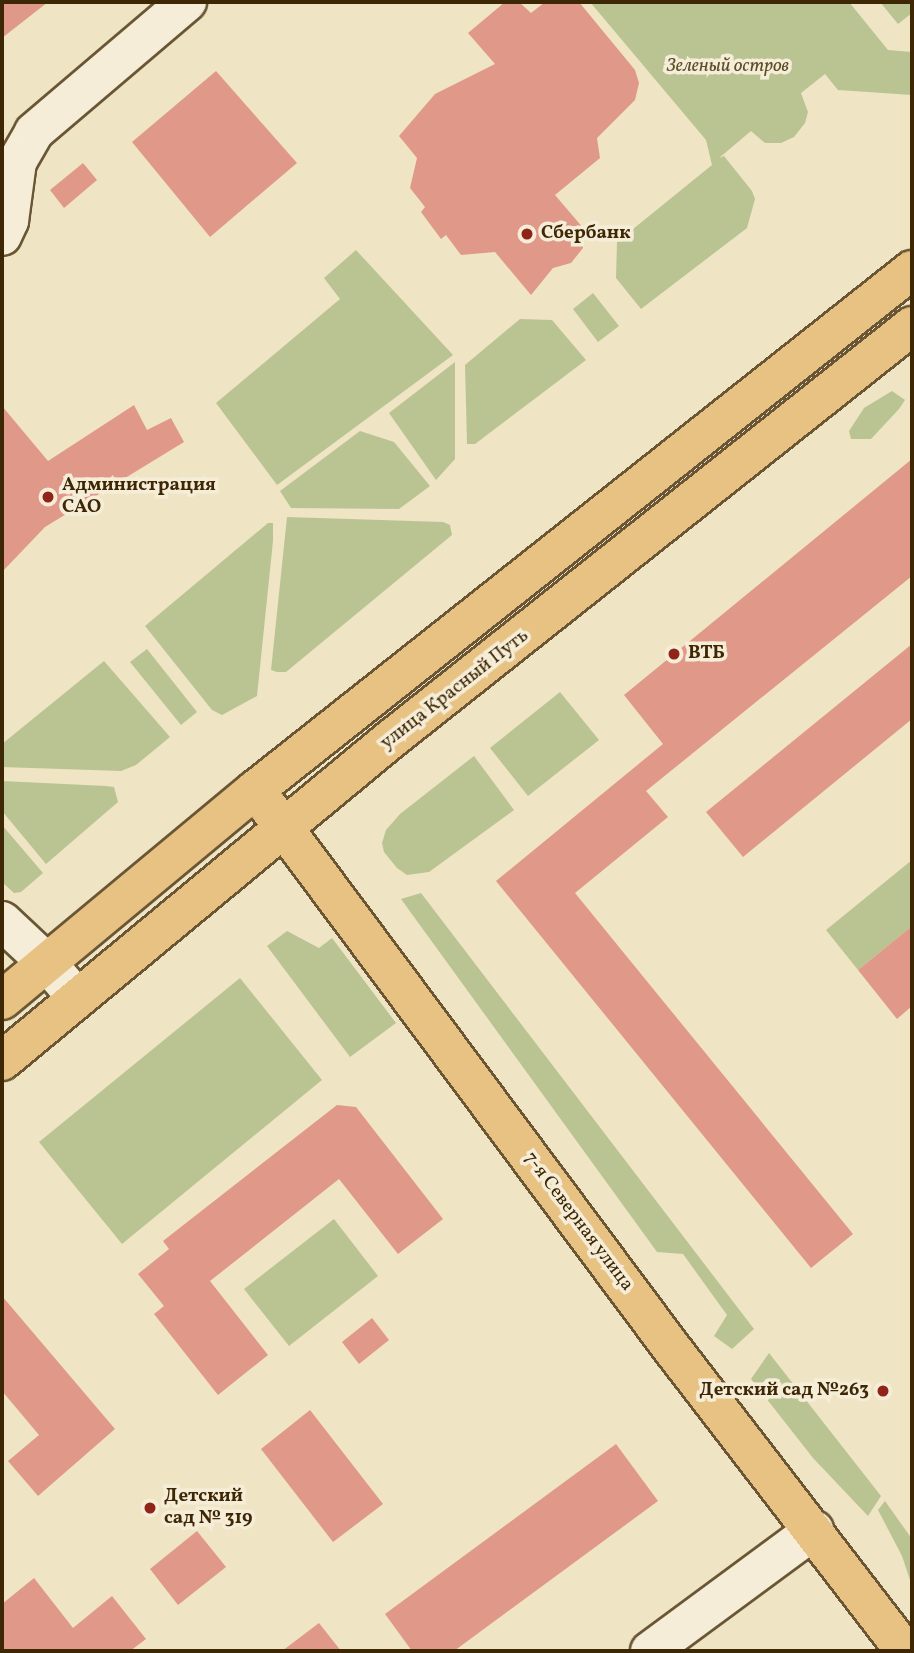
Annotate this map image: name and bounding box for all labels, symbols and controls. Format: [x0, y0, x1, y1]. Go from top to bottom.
park label: Зеленый остров [667, 56, 789, 78]
place label: Сбербанк [541, 223, 631, 245]
marker: Сбербанк [519, 226, 535, 242]
place label: Администрация САО [62, 475, 216, 519]
marker: Администрация САО [40, 489, 56, 505]
street label: улица Красный Путь [376, 625, 534, 755]
place label: ВТБ [688, 643, 725, 665]
marker: ВТБ [666, 646, 682, 662]
street label: 7-я Северная улица [518, 1148, 638, 1296]
place label: Детский сад №263 [699, 1380, 869, 1402]
marker: Детский сад №263 [875, 1383, 891, 1399]
place label: Детский сад № 319 [164, 1486, 253, 1530]
marker: Детский сад № 319 [142, 1500, 158, 1516]

